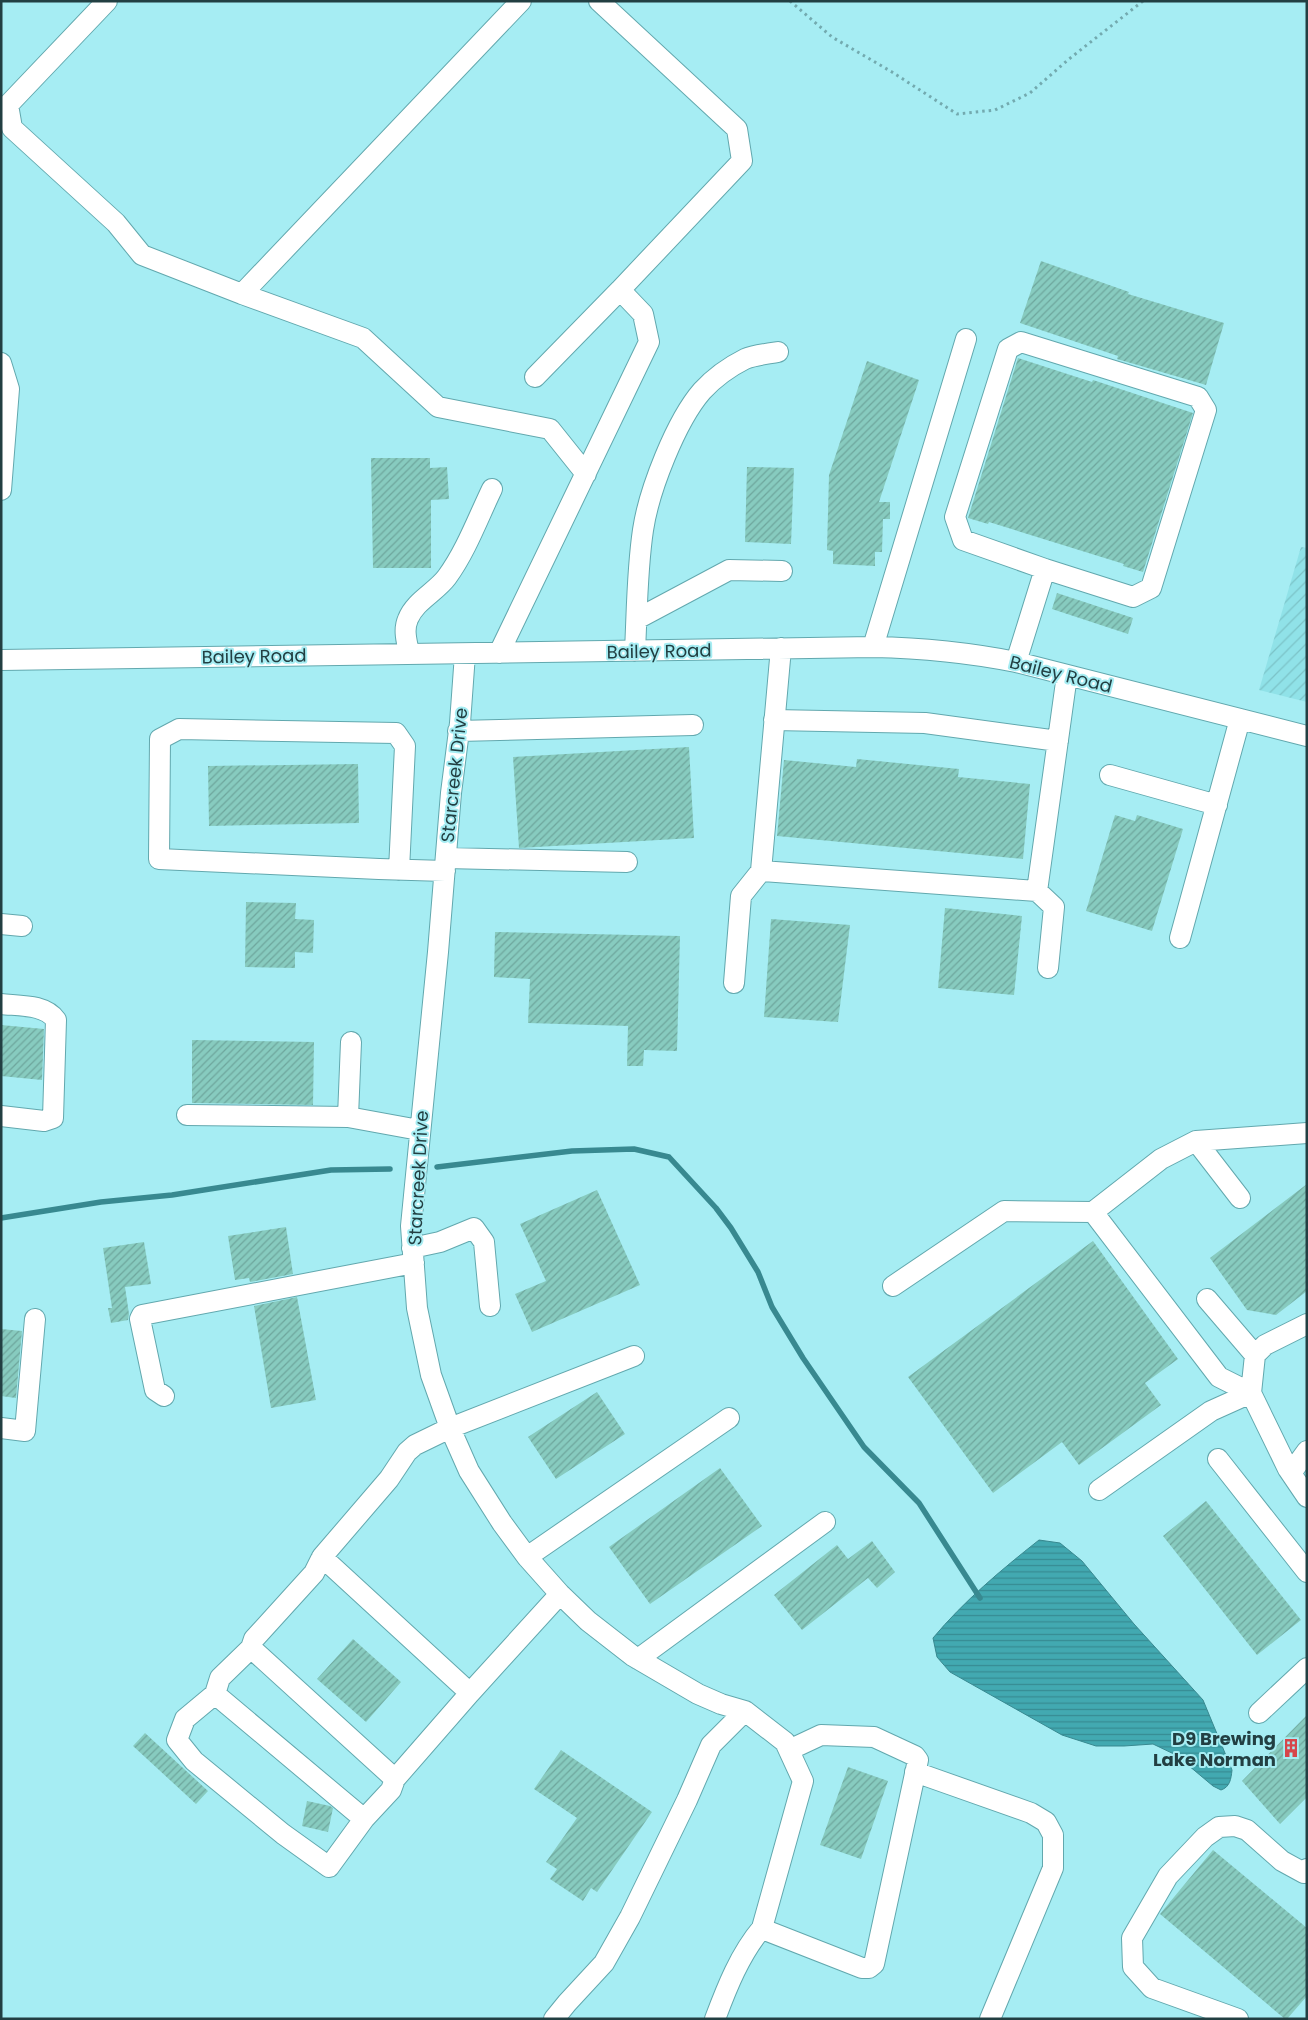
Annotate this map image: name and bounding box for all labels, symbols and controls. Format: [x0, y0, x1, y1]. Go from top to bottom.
street label: Bailey Road [606, 638, 712, 664]
street label: Bailey Road [201, 643, 307, 669]
street label: Bailey Road [1007, 649, 1115, 699]
street label: Starcreek Drive [435, 706, 473, 844]
street label: Starcreek Drive [402, 1110, 434, 1246]
place label: D9 Brewing Lake Norman [1153, 1726, 1276, 1772]
building icon: D9 Brewing Lake Norman [1280, 1737, 1302, 1759]

